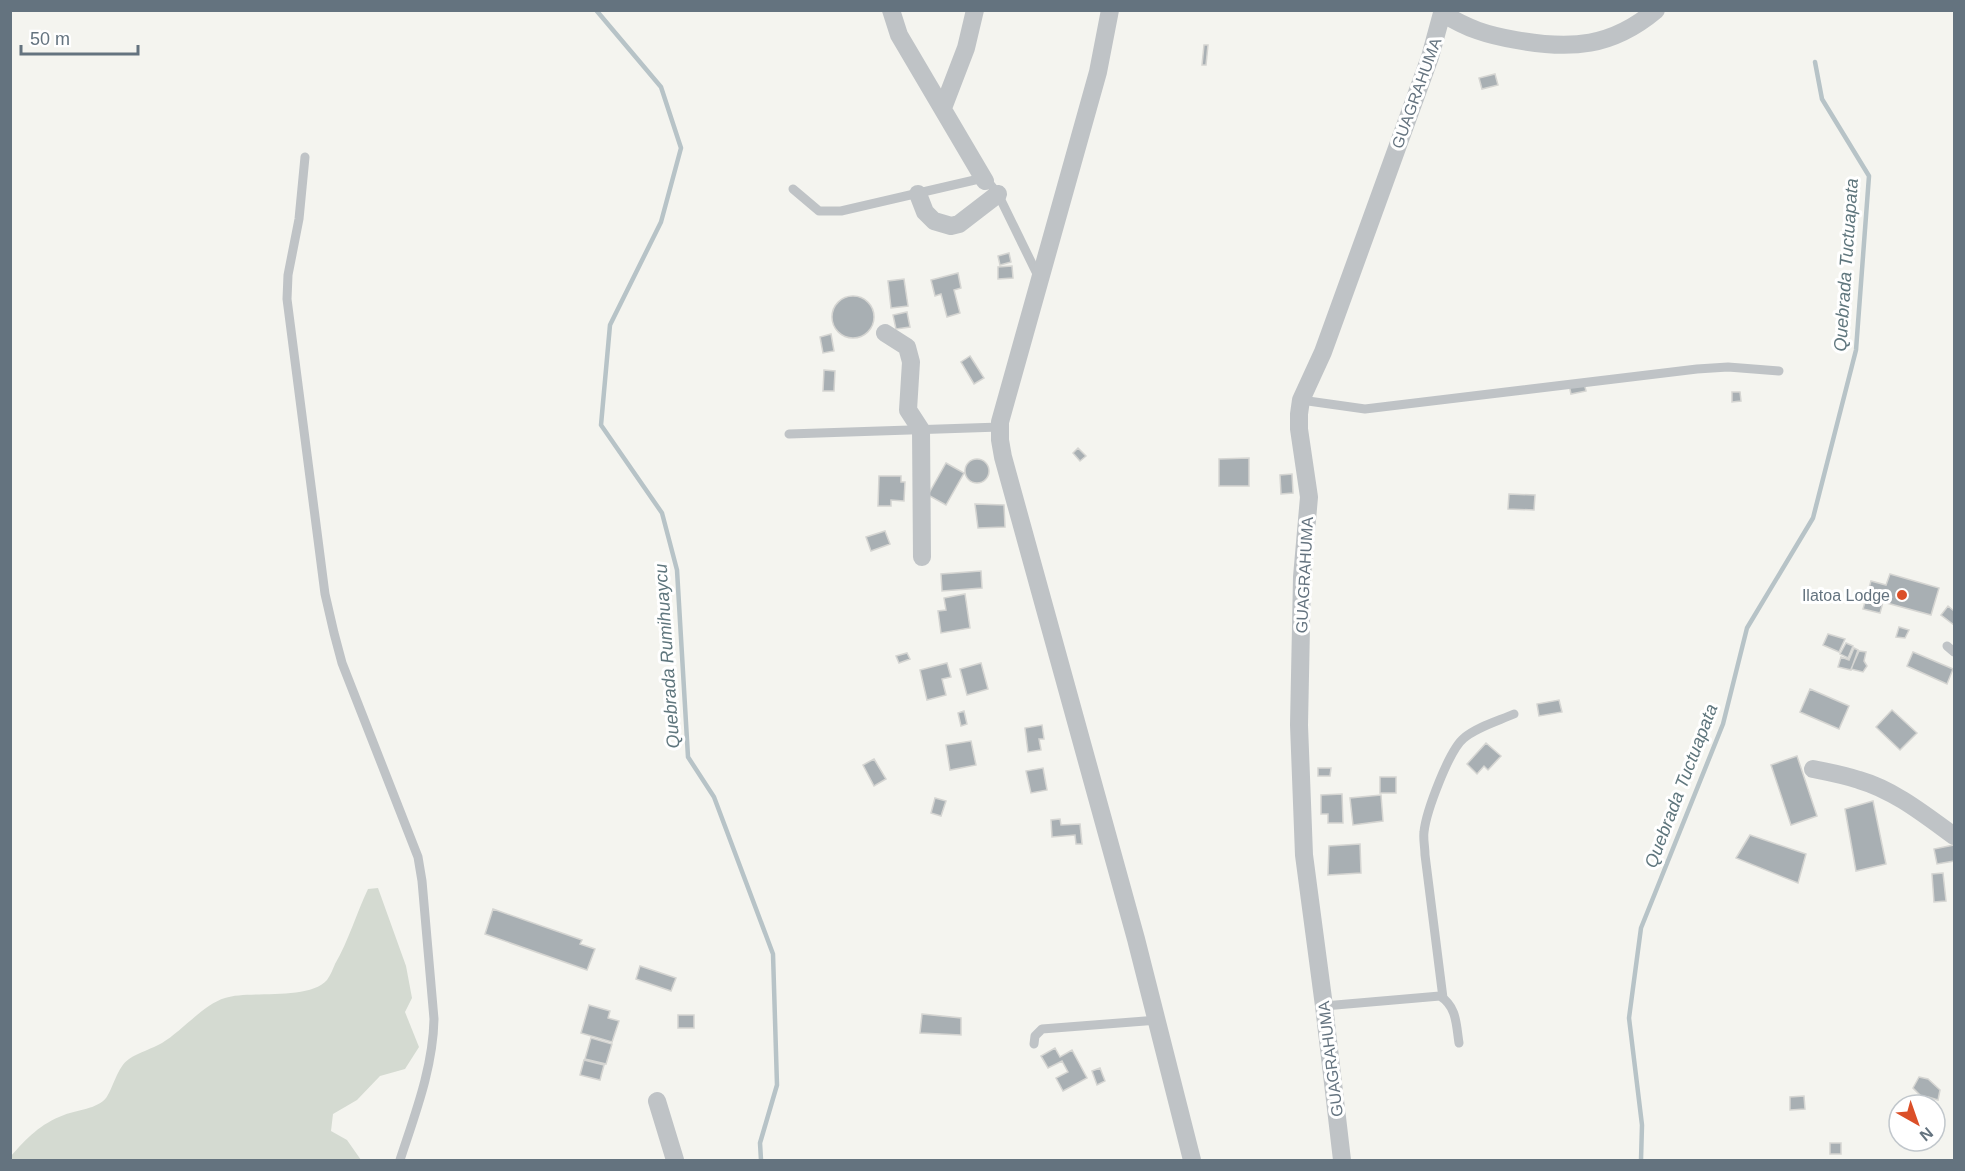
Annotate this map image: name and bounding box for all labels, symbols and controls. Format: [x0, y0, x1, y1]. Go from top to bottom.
scale bar [21, 18, 138, 56]
text: 50 m [30, 29, 70, 49]
street label: GUAGRAHUMA [1389, 35, 1444, 151]
water label: Quebrada Tuctuapata [1830, 178, 1862, 352]
street label: GUAGRAHUMA [1293, 516, 1316, 634]
water label: Quebrada Rumihuaycu [651, 563, 683, 749]
place label: Ilatoa Lodge [1802, 587, 1890, 604]
marker: Ilatoa Lodge [1895, 588, 1909, 602]
water label: Quebrada Tuctuapata [1641, 701, 1721, 871]
street label: GUAGRAHUMA [1315, 1000, 1346, 1118]
north arrow [1887, 1093, 1947, 1153]
text: N [1916, 1124, 1936, 1144]

